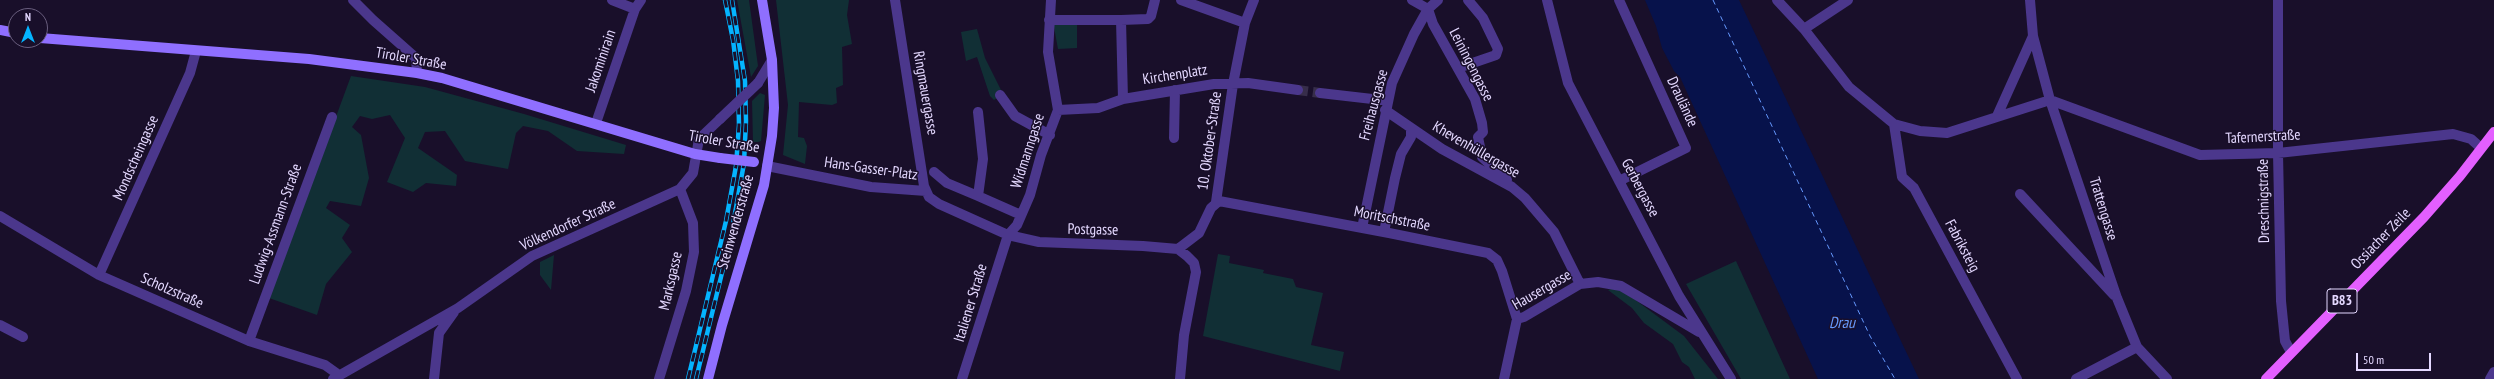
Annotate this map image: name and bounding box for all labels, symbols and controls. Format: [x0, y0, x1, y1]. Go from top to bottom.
north arrow [8, 8, 48, 48]
text: N [25, 10, 31, 24]
street label: Leiningengasse [1445, 25, 1497, 105]
street label: Jakominirain [582, 28, 620, 94]
street label: Tiroler Straße [374, 44, 448, 74]
street label: Ringmauergasse [909, 50, 941, 136]
street label: Kirchenplatz [1141, 61, 1209, 89]
street label: Freihausgasse [1356, 68, 1392, 142]
street label: Draulände [1663, 74, 1701, 130]
street label: 10. Oktober-Straße [1194, 91, 1226, 191]
street label: Widmanngasse [1007, 111, 1049, 191]
street label: Mondscheingasse [109, 113, 163, 203]
street label: Khevenhüllergasse [1429, 118, 1523, 182]
street label: Tafernerstraße [2225, 126, 2301, 148]
street label: Tiroler Straße [687, 127, 761, 157]
street label: Hans-Gasser-Platz [823, 154, 919, 184]
street label: Gerbergasse [1617, 156, 1663, 220]
street label: Dreschnigstraße [2254, 159, 2274, 243]
street label: Ludwig-Assmann-Straße [246, 161, 306, 287]
street label: Steinwenderstraße [714, 173, 758, 271]
street label: Trattengasse [2085, 175, 2121, 243]
street label: Völkendorfer Straße [517, 195, 619, 255]
street label: Moritschstraße [1352, 203, 1432, 235]
street label: Ossiacher Zeile [2347, 205, 2415, 273]
street label: Fabriksteig [1941, 217, 1983, 275]
street label: Postgasse [1067, 221, 1119, 239]
street label: Marksgasse [656, 250, 686, 312]
street label: Italiener Straße [951, 262, 991, 344]
street label: Hausergasse [1509, 266, 1575, 314]
street label: Scholzstraße [138, 269, 206, 313]
road number: B83 [2327, 289, 2357, 313]
water label: Drau [1829, 313, 1855, 333]
scale bar [2358, 345, 2433, 371]
text: 50 m [2363, 352, 2384, 367]

